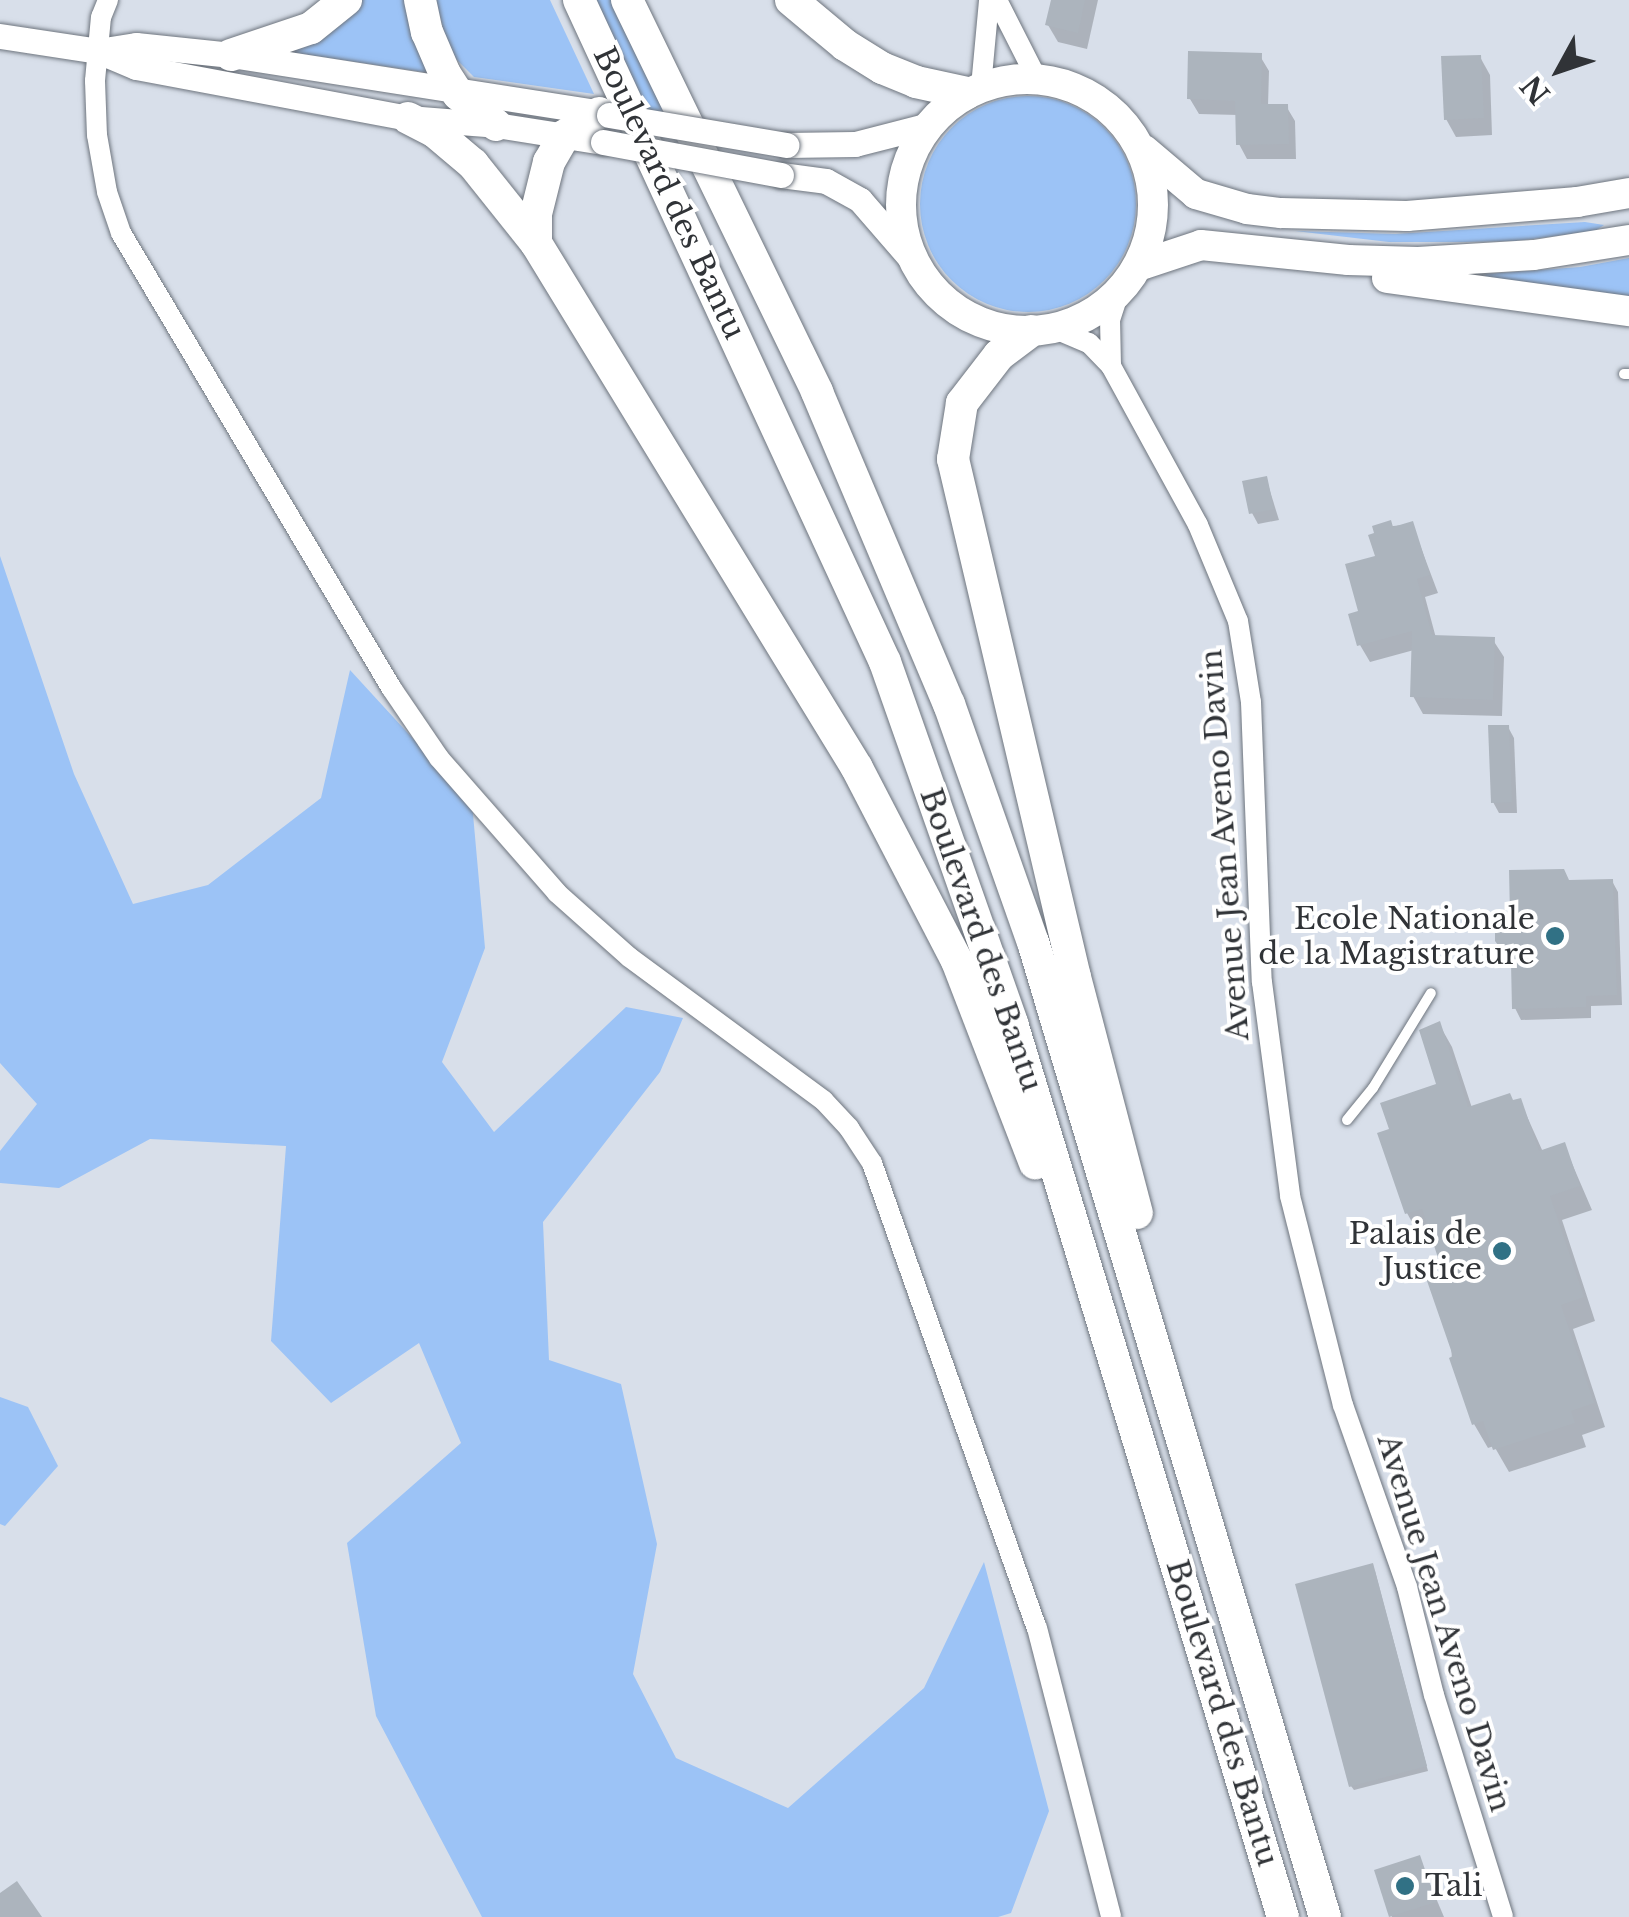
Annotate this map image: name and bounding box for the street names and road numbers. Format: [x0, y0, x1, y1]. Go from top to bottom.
street label: Boulevard des Bantu [585, 41, 753, 345]
street label: Avenue Jean Aveno Davin [1193, 647, 1257, 1043]
street label: Boulevard des Bantu [912, 784, 1050, 1096]
street label: Avenue Jean Aveno Davin [1369, 1429, 1519, 1817]
street label: Boulevard des Bantu [1158, 1556, 1286, 1870]

